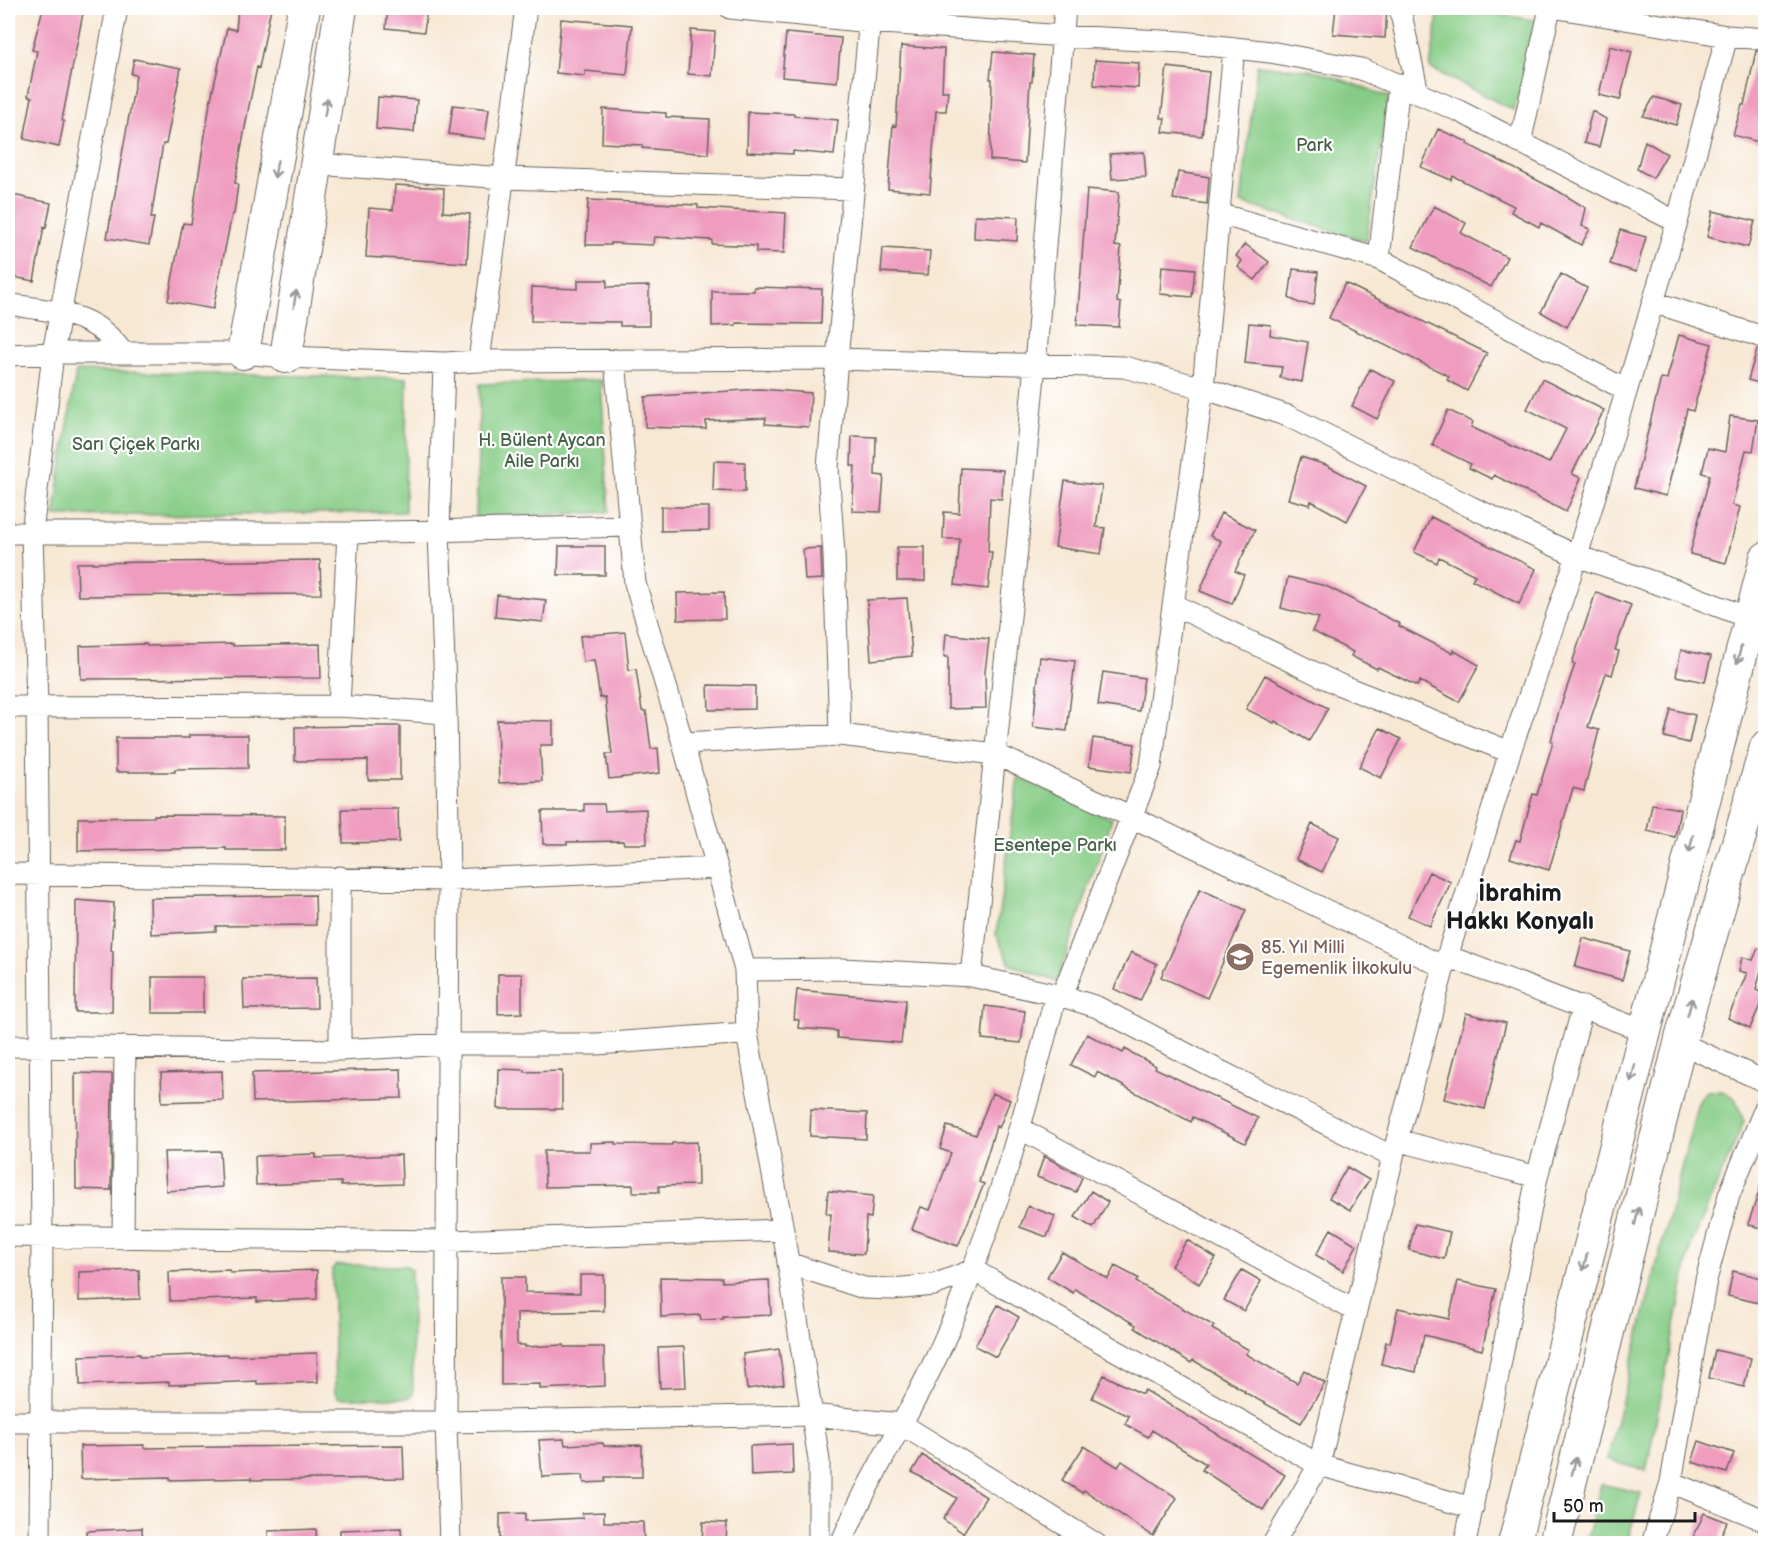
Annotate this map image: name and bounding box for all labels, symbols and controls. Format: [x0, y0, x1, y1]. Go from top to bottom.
one-way arrow [320, 97, 331, 117]
park label: Park [1296, 135, 1332, 156]
one-way arrow [270, 158, 281, 178]
one-way arrow [290, 290, 301, 310]
park label: H. Bülent Aycan Aile Parkı [478, 430, 606, 472]
park label: Sarı Çiçek Parkı [72, 434, 200, 455]
one-way arrow [1733, 645, 1745, 664]
one-way arrow [1685, 834, 1697, 853]
park label: Esentepe Parkı [993, 835, 1117, 856]
district label: İbrahim Hakkı Konyalı [1446, 877, 1594, 936]
place label: 85. Yıl Milli Egemenlik İlkokulu [1261, 937, 1412, 979]
school or university icon: 85. Yıl Milli Egemenlik İlkokulu [1224, 941, 1256, 973]
one-way arrow [1685, 998, 1696, 1017]
one-way arrow [1627, 1064, 1639, 1083]
one-way arrow [1631, 1207, 1643, 1226]
one-way arrow [1579, 1253, 1591, 1272]
one-way arrow [1568, 1457, 1580, 1476]
scale bar [1554, 1485, 1695, 1523]
text: 50 m [1563, 1496, 1604, 1517]

